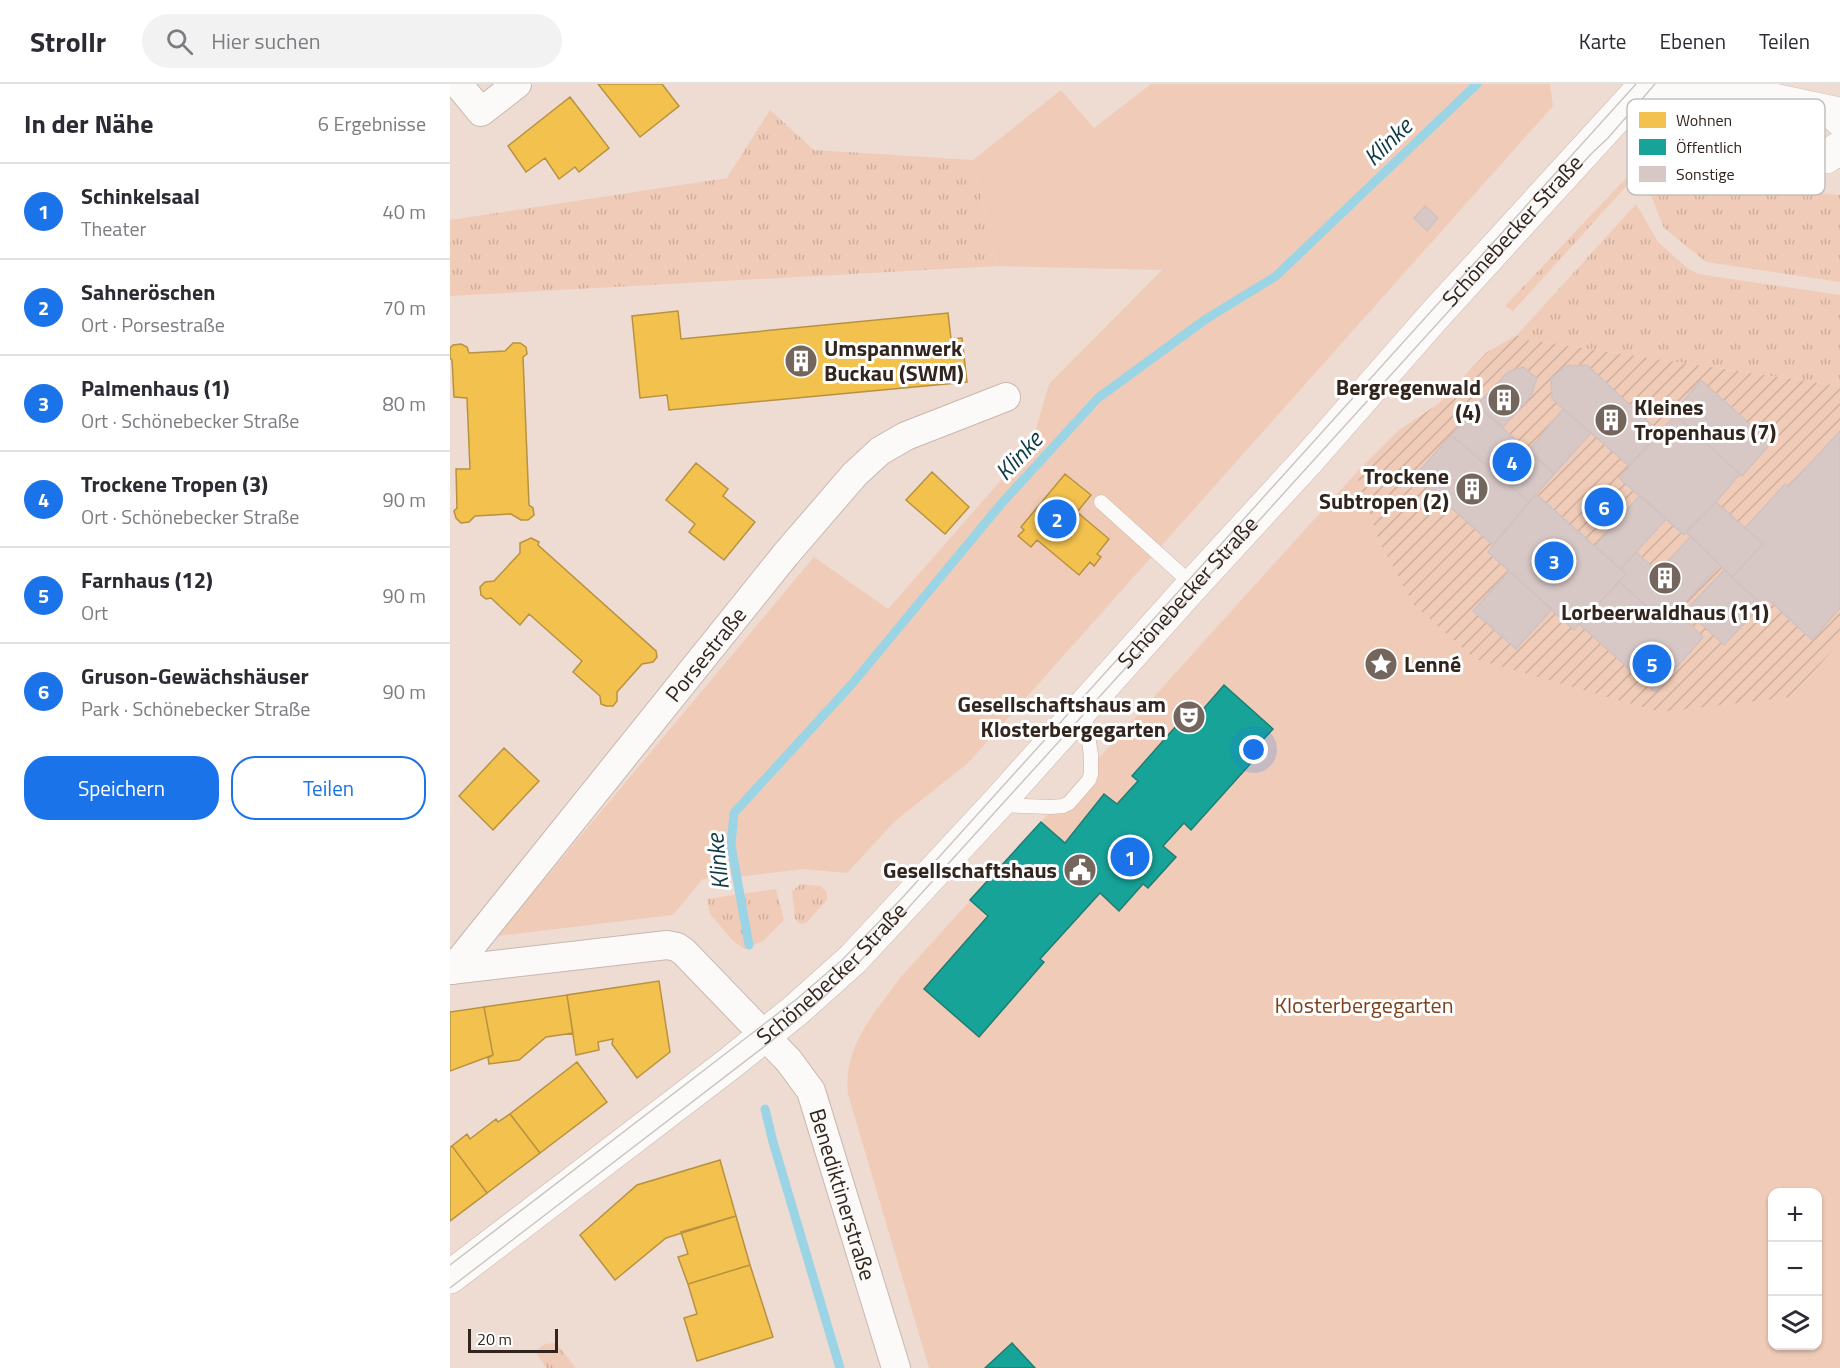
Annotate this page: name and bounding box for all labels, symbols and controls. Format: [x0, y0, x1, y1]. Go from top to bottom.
search box [142, 14, 562, 68]
text: Strollr [30, 20, 106, 63]
text: Hier suchen [211, 24, 321, 58]
icon: search [163, 25, 196, 58]
text: Karte [1579, 25, 1626, 57]
text: Ebenen [1659, 25, 1726, 57]
text: Teilen [1759, 25, 1810, 57]
legend [1627, 99, 1825, 195]
text: In der Nähe [24, 104, 153, 143]
text: 6 Ergebnisse [318, 108, 426, 139]
water label: Klinke [1355, 108, 1421, 174]
text: Wohnen [1676, 108, 1732, 132]
text: Öffentlich [1676, 135, 1742, 159]
street label: Schönebecker Straße [1433, 147, 1591, 314]
text: Sonstige [1676, 162, 1735, 186]
text: Schinkelsaal [81, 179, 200, 213]
text: 1 [38, 196, 49, 227]
text: 40 m [382, 196, 426, 227]
text: Theater [81, 213, 146, 244]
text: Sahneröschen [81, 275, 215, 309]
text: 2 [38, 292, 49, 323]
text: 70 m [382, 292, 426, 323]
text: Ort · Porsestraße [81, 309, 225, 340]
place label: Umspannwerk Buckau (SWM) [824, 331, 964, 390]
building icon: Umspannwerk Buckau (SWM) [783, 343, 819, 379]
place label: Bergregenwald (4) [1336, 370, 1481, 429]
text: Palmenhaus (1) [81, 371, 230, 405]
building icon: Bergregenwald (4) [1486, 382, 1522, 418]
text: 3 [38, 388, 49, 419]
text: 80 m [382, 388, 426, 419]
place label: Kleines Tropenhaus (7) [1634, 390, 1776, 449]
building icon: Kleines Tropenhaus (7) [1593, 402, 1629, 438]
text: Ort · Schönebecker Straße [81, 405, 299, 436]
water label: Klinke [986, 421, 1052, 488]
pin: 4 [1492, 440, 1532, 484]
place label: Trockene Subtropen (2) [1319, 459, 1449, 518]
text: Trockene Tropen (3) [81, 467, 268, 501]
building icon: Trockene Subtropen (2) [1454, 471, 1490, 507]
text: 4 [38, 484, 49, 515]
text: 90 m [382, 484, 426, 515]
pin: 6 [1584, 484, 1624, 530]
pin: 2 [1038, 496, 1076, 542]
text: Ort · Schönebecker Straße [81, 501, 299, 532]
street label: Schönebecker Straße [1109, 508, 1266, 676]
pin: 3 [1534, 538, 1574, 584]
building icon: Lorbeerwaldhaus (11) [1647, 560, 1683, 596]
text: Farnhaus (12) [81, 563, 213, 597]
text: 5 [38, 580, 49, 611]
text: 90 m [382, 580, 426, 611]
place label: Lorbeerwaldhaus (11) [1561, 595, 1769, 629]
text: Ort [81, 597, 108, 628]
street label: Porsestraße [657, 599, 754, 709]
pin: 5 [1632, 642, 1672, 686]
place icon: Lenné [1363, 646, 1399, 682]
place label: Lenné [1404, 647, 1461, 681]
text: Gruson-Gewächshäuser [81, 659, 309, 693]
text: 6 [38, 676, 49, 707]
text: 90 m [382, 676, 426, 707]
place label: Gesellschaftshaus am Klosterbergegarten [958, 687, 1166, 746]
text: Park · Schönebecker Straße [81, 693, 310, 724]
theatre icon: Gesellschaftshaus am Klosterbergegarten [1171, 699, 1207, 735]
your location [1239, 735, 1268, 764]
button: Speichern [24, 756, 219, 820]
button: Teilen [231, 756, 426, 820]
water label: Klinke [696, 830, 738, 892]
pin: 1 [1110, 834, 1150, 880]
public building icon: Gesellschaftshaus [1062, 852, 1098, 888]
place label: Gesellschaftshaus [883, 853, 1057, 887]
street label: Schönebecker Straße [749, 894, 915, 1053]
park label: Klosterbergegarten [1274, 988, 1454, 1022]
street label: Benediktinerstraße [800, 1104, 885, 1285]
map controls [1768, 1188, 1822, 1350]
button: + [1768, 1188, 1822, 1242]
button: − [1768, 1242, 1822, 1296]
button: layers [1768, 1296, 1822, 1350]
scale bar [468, 1326, 558, 1354]
text: 20 m [477, 1327, 512, 1351]

